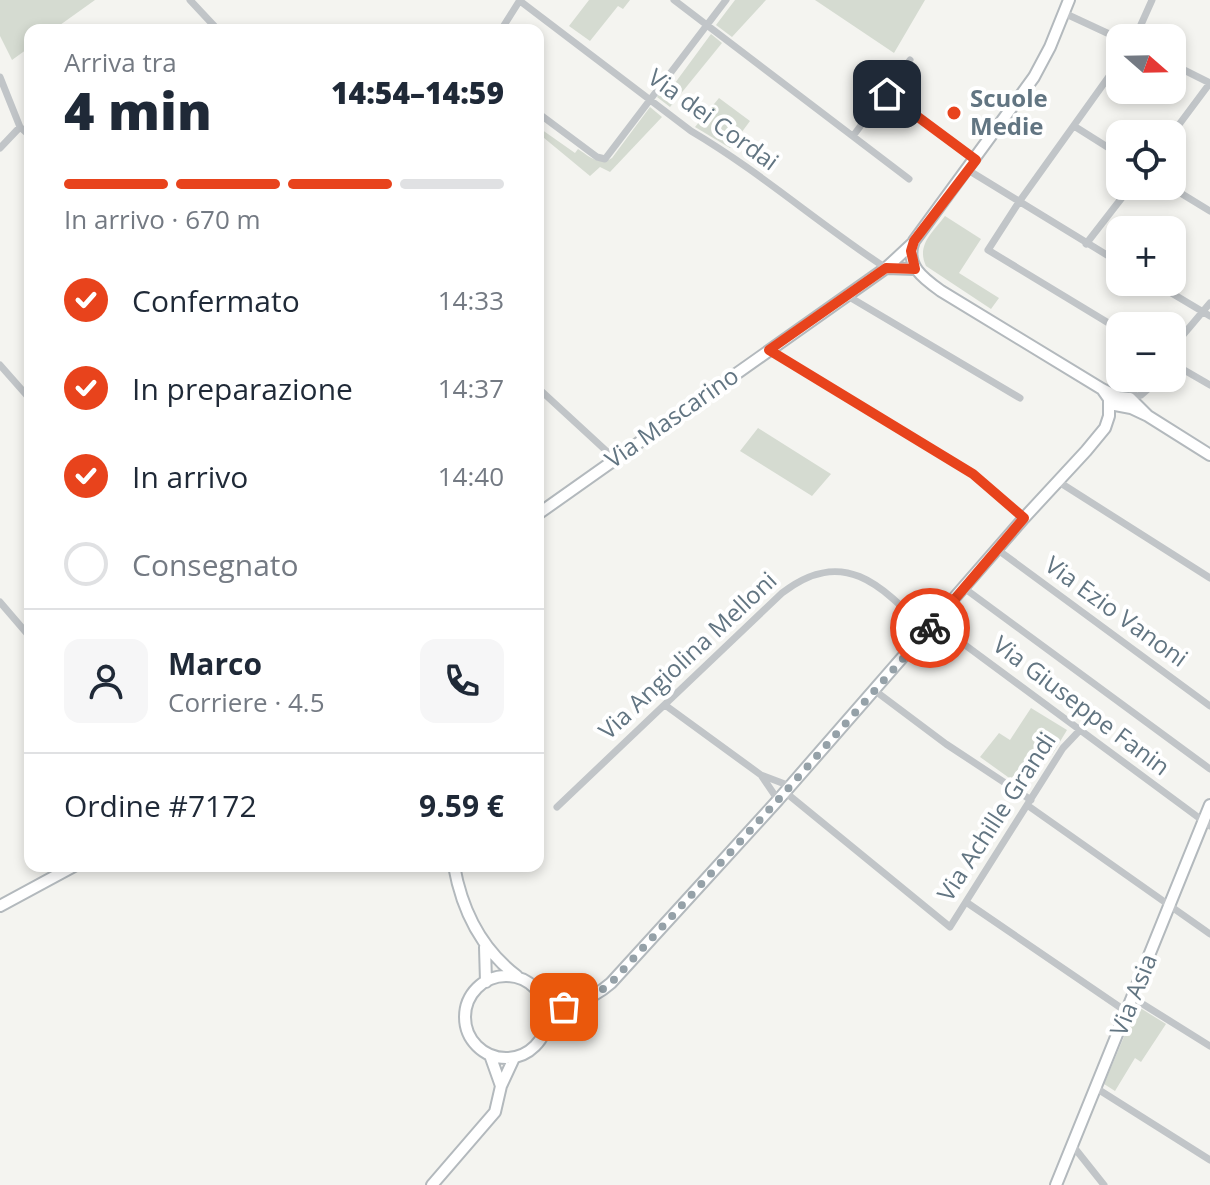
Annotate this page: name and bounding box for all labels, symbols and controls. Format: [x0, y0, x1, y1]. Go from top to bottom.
north arrow [1106, 24, 1186, 104]
map controls [1106, 24, 1186, 392]
text: Arriva tra [64, 44, 177, 80]
street label: Via dei Cordai [642, 60, 786, 177]
pin [853, 60, 921, 128]
text: 14:54–14:59 [331, 72, 504, 113]
icon: home [865, 72, 909, 116]
text: 4 min [64, 74, 212, 145]
place label: Scuole Medie [970, 81, 1048, 142]
marker: Scuole Medie [945, 104, 963, 122]
button: locate [1106, 120, 1186, 200]
text: In arrivo · 670 m [64, 201, 261, 237]
button: + [1106, 216, 1186, 296]
icon: check [64, 278, 108, 322]
text: Confermato [132, 280, 300, 321]
text: 14:33 [438, 282, 504, 318]
button: − [1106, 312, 1186, 392]
street label: Via Mascarino [598, 358, 745, 475]
icon: check [64, 366, 108, 410]
text: In preparazione [132, 368, 353, 409]
text: 14:37 [438, 370, 504, 406]
icon: check [64, 454, 108, 498]
text: In arrivo [132, 456, 248, 497]
text: 14:40 [438, 458, 504, 494]
text: Consegnato [132, 544, 299, 585]
street label: Via Ezio Vanoni [1039, 548, 1195, 674]
street label: Via Angiolina Melloni [591, 564, 783, 746]
courier [890, 588, 970, 668]
icon: bike [908, 606, 952, 650]
street label: Via Giuseppe Fanin [987, 627, 1177, 782]
button: person [64, 639, 148, 723]
button: phone [420, 639, 504, 723]
text: Marco [168, 643, 262, 684]
text: Corriere · 4.5 [168, 684, 325, 720]
street label: Via Achille Grandi [929, 725, 1063, 907]
text: Ordine #7172 [64, 785, 257, 826]
text: 9.59 € [419, 785, 504, 826]
street label: Via Asia [1101, 948, 1164, 1040]
pin [530, 973, 598, 1041]
icon: bag [542, 985, 586, 1029]

